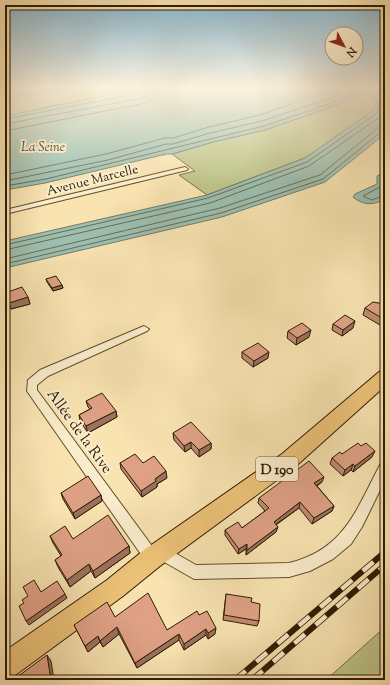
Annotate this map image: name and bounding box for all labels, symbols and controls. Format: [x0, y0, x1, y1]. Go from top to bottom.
north arrow [324, 26, 364, 66]
text: N [342, 43, 360, 61]
water label: La Seine [21, 139, 65, 157]
street label: Avenue Marcelle [45, 161, 140, 201]
street label: Allée de la Rive [41, 385, 117, 478]
road number: D 190 [256, 457, 298, 481]

